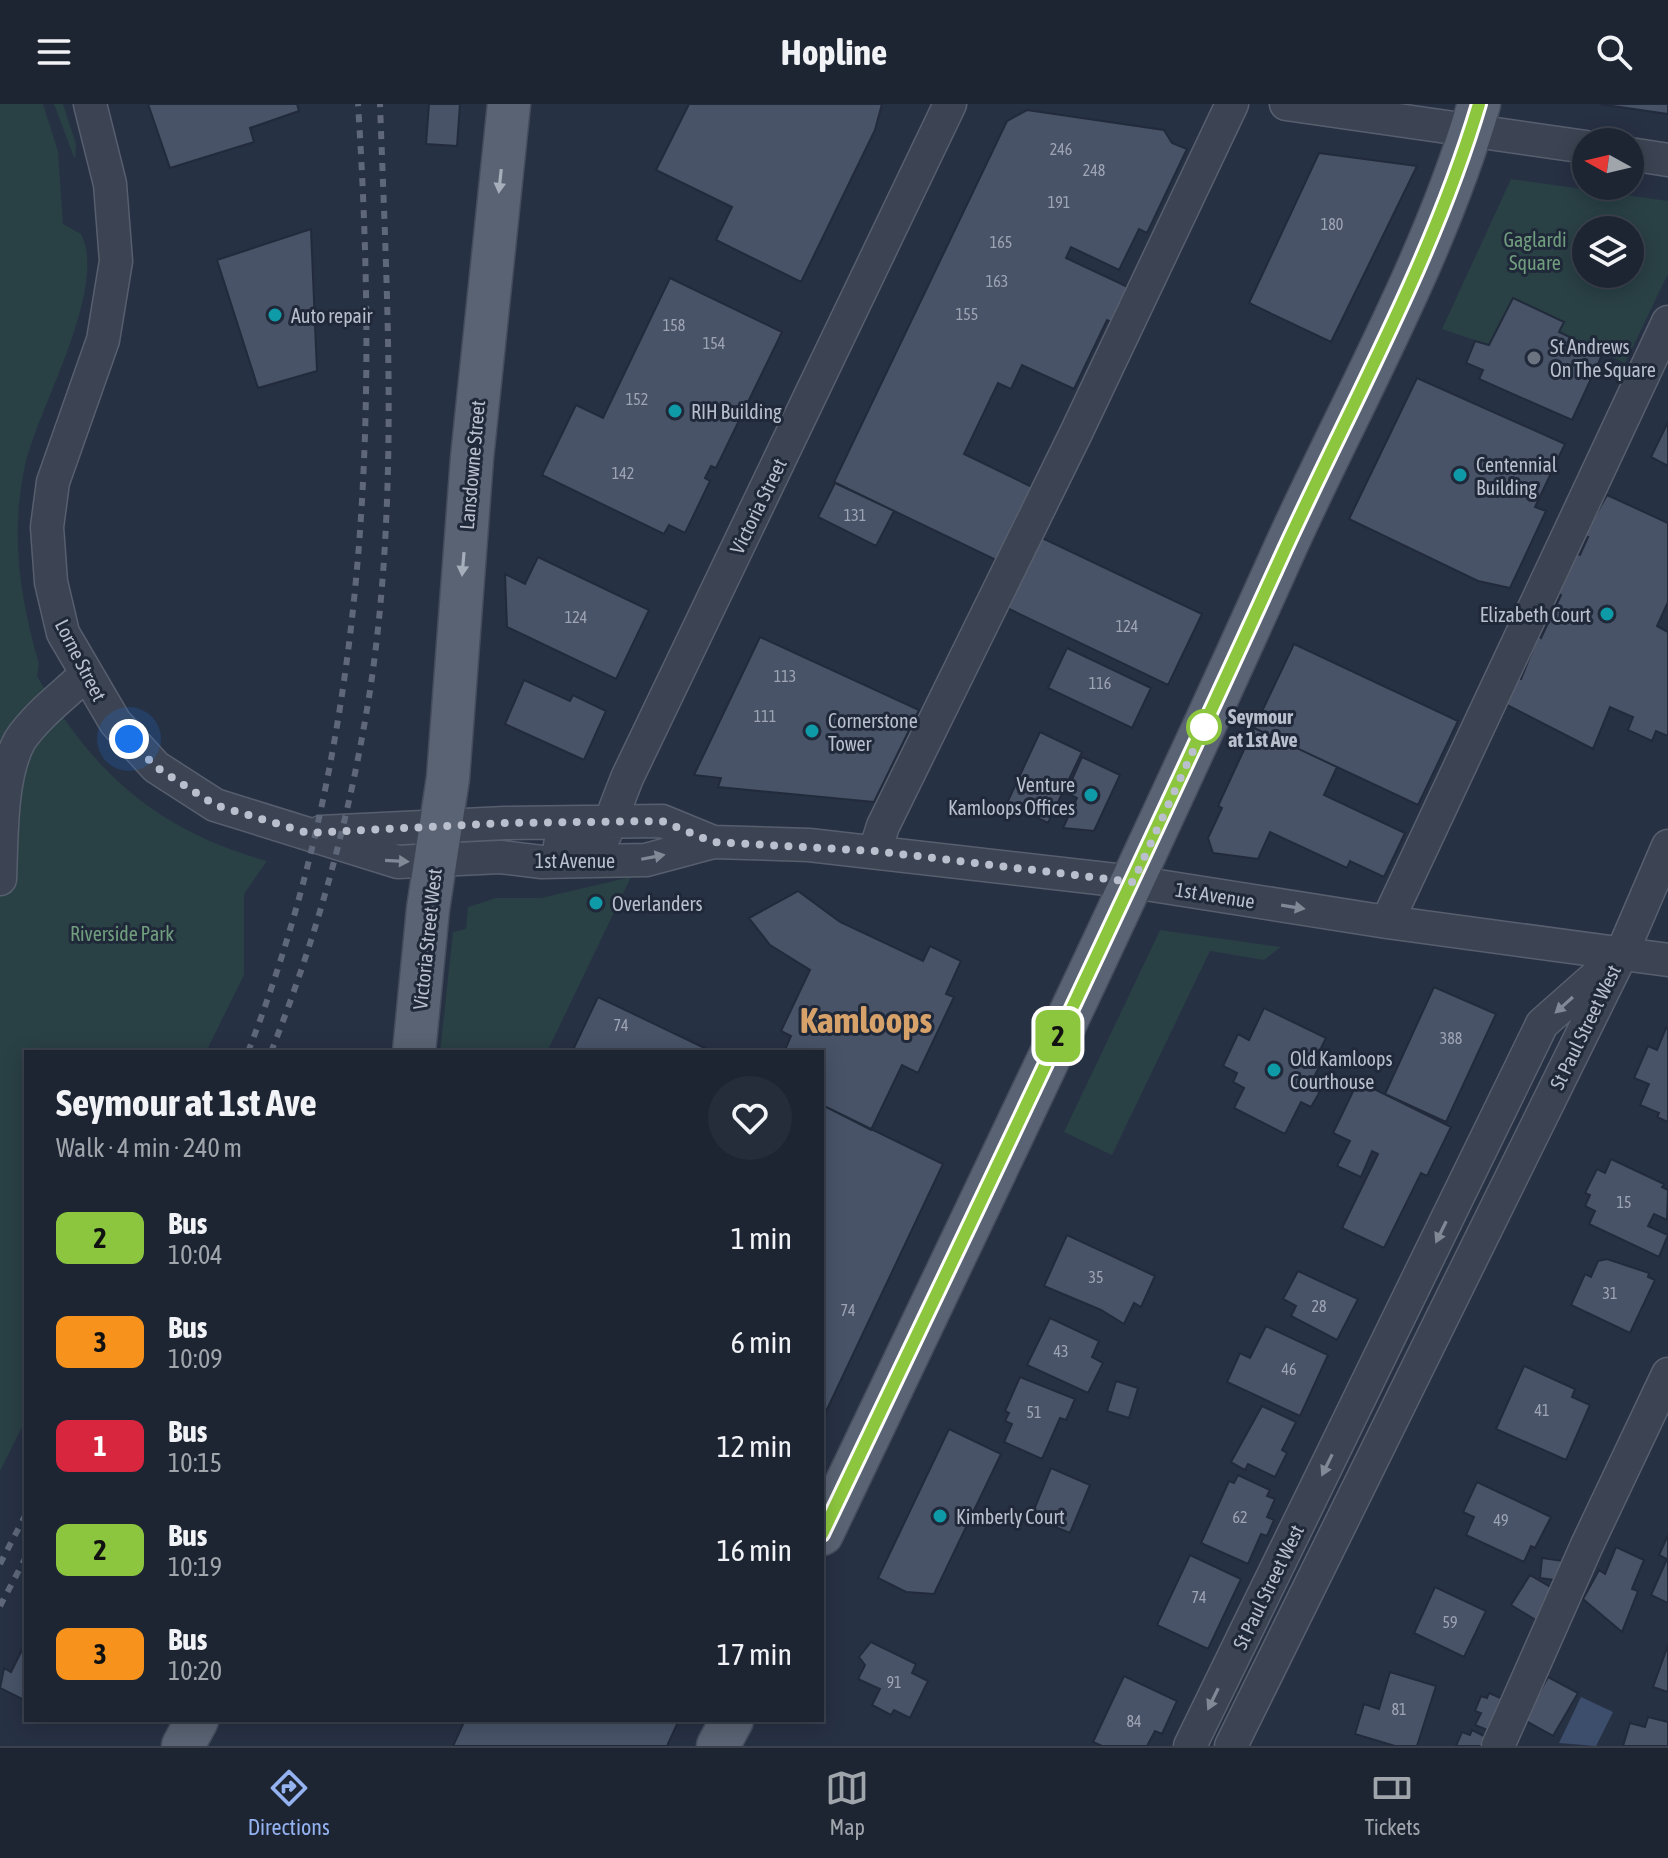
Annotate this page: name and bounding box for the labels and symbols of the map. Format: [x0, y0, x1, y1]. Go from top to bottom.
north arrow [1572, 128, 1644, 200]
house number: 246 [1050, 140, 1072, 158]
house number: 248 [1083, 161, 1105, 179]
one-way arrow [494, 169, 507, 194]
house number: 191 [1048, 193, 1070, 211]
house number: 180 [1321, 215, 1343, 233]
park label: Gaglardi Square [1503, 228, 1567, 274]
house number: 165 [990, 233, 1012, 251]
house number: 163 [986, 272, 1008, 290]
place label: Auto repair [291, 304, 374, 327]
house number: 155 [956, 305, 978, 323]
marker: Auto repair [266, 306, 284, 324]
house number: 158 [663, 316, 685, 334]
house number: 154 [703, 334, 725, 352]
place label: St Andrews On The Square [1550, 335, 1656, 381]
marker: St Andrews On The Square [1525, 349, 1543, 367]
house number: 152 [626, 390, 648, 408]
street label: Lansdowne Street [455, 399, 489, 531]
place label: RIH Building [691, 400, 782, 423]
marker: RIH Building [666, 402, 684, 420]
place label: Centennial Building [1476, 453, 1558, 499]
street label: Victoria Street [725, 454, 791, 557]
house number: 142 [612, 464, 634, 482]
marker: Centennial Building [1451, 466, 1469, 484]
house number: 131 [844, 506, 866, 524]
one-way arrow [456, 552, 469, 577]
place label: Elizabeth Court [1480, 603, 1591, 626]
marker: Elizabeth Court [1598, 605, 1616, 623]
house number: 124 [565, 608, 587, 626]
street label: Lorne Street [51, 615, 111, 705]
house number: 124 [1116, 617, 1138, 635]
house number: 113 [774, 667, 796, 685]
house number: 116 [1089, 674, 1111, 692]
place label: Seymour at 1st Ave [1228, 705, 1298, 751]
house number: 111 [754, 707, 776, 725]
place label: Cornerstone Tower [828, 709, 918, 755]
marker: Seymour at 1st Ave [1187, 710, 1221, 744]
your location [109, 719, 149, 759]
marker: Cornerstone Tower [803, 722, 821, 740]
place label: Venture Kamloops Offices [948, 773, 1075, 819]
marker: Venture Kamloops Offices [1082, 786, 1100, 804]
street label: 1st Avenue [535, 849, 615, 872]
one-way arrow [640, 850, 665, 863]
one-way arrow [385, 855, 410, 868]
street label: Victoria Street West [408, 867, 446, 1011]
street label: 1st Avenue [1174, 877, 1256, 913]
place label: Overlanders [612, 892, 703, 915]
marker: Overlanders [587, 894, 605, 912]
one-way arrow [1281, 901, 1306, 914]
park label: Riverside Park [70, 922, 174, 945]
street label: St Paul Street West [1545, 961, 1625, 1093]
one-way arrow [1554, 995, 1573, 1013]
district label: Kamloops [800, 999, 932, 1041]
line badge: 2 [1032, 1010, 1084, 1062]
house number: 74 [613, 1016, 629, 1034]
house number: 388 [1440, 1029, 1462, 1047]
place label: Old Kamloops Courthouse [1290, 1047, 1393, 1093]
marker: Old Kamloops Courthouse [1265, 1061, 1283, 1079]
house number: 15 [1616, 1193, 1632, 1211]
one-way arrow [1434, 1220, 1448, 1243]
house number: 35 [1088, 1268, 1104, 1286]
house number: 31 [1602, 1284, 1618, 1302]
house number: 28 [1311, 1297, 1327, 1315]
house number: 74 [840, 1301, 856, 1319]
house number: 43 [1053, 1342, 1069, 1360]
house number: 46 [1281, 1360, 1297, 1378]
house number: 41 [1534, 1401, 1550, 1419]
house number: 51 [1026, 1403, 1042, 1421]
one-way arrow [1320, 1454, 1334, 1477]
place label: Kimberly Court [956, 1505, 1065, 1528]
marker: Kimberly Court [931, 1507, 949, 1525]
house number: 62 [1232, 1508, 1248, 1526]
house number: 49 [1493, 1511, 1509, 1529]
street label: St Paul Street West [1228, 1521, 1308, 1653]
house number: 74 [1191, 1588, 1207, 1606]
house number: 59 [1442, 1613, 1458, 1631]
house number: 91 [886, 1673, 902, 1691]
one-way arrow [1206, 1688, 1220, 1711]
house number: 81 [1391, 1700, 1407, 1718]
house number: 84 [1126, 1712, 1142, 1730]

